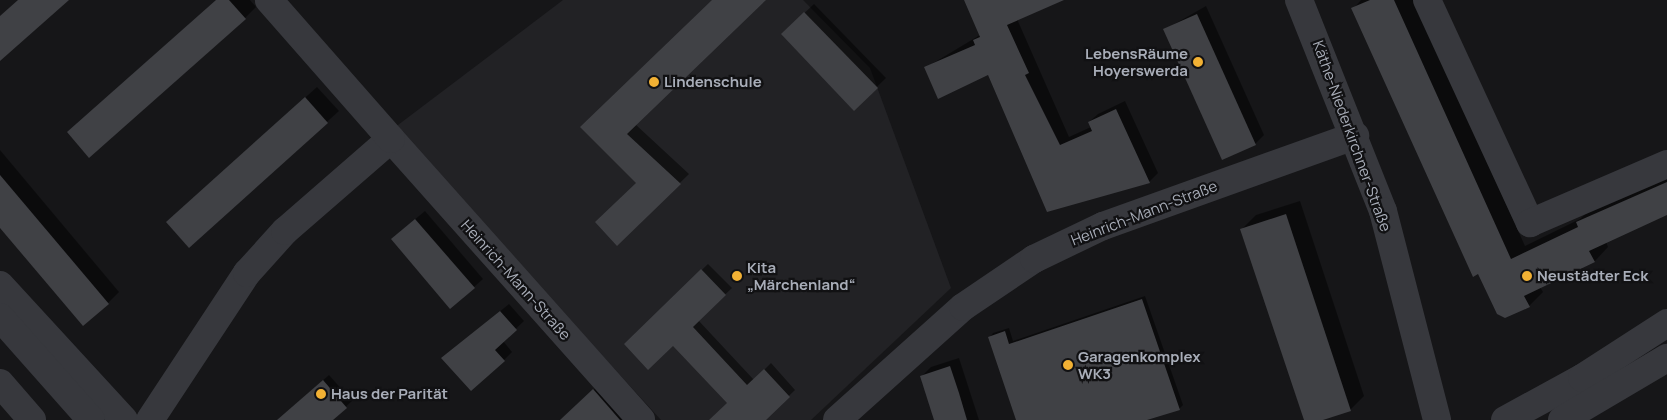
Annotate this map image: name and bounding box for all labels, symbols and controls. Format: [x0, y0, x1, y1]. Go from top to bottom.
street label: Käthe-Niederkirchner-Straße [1309, 38, 1395, 234]
place label: LebensRäume Hoyerswerda [1085, 44, 1188, 79]
marker: LebensRäume Hoyerswerda [1192, 56, 1204, 68]
place label: Lindenschule [664, 73, 762, 91]
marker: Lindenschule [648, 76, 660, 88]
street label: Heinrich-Mann-Straße [1068, 177, 1220, 249]
street label: Heinrich-Mann-Straße [457, 216, 575, 344]
place label: Kita „Märchenland“ [747, 258, 855, 293]
place label: Neustädter Eck [1537, 267, 1648, 285]
marker: Kita „Märchenland“ [731, 270, 743, 282]
marker: Neustädter Eck [1521, 270, 1533, 282]
place label: Garagenkomplex WK3 [1078, 347, 1201, 382]
marker: Garagenkomplex WK3 [1062, 359, 1074, 371]
place label: Haus der Parität [331, 385, 448, 403]
marker: Haus der Parität [315, 388, 327, 400]

